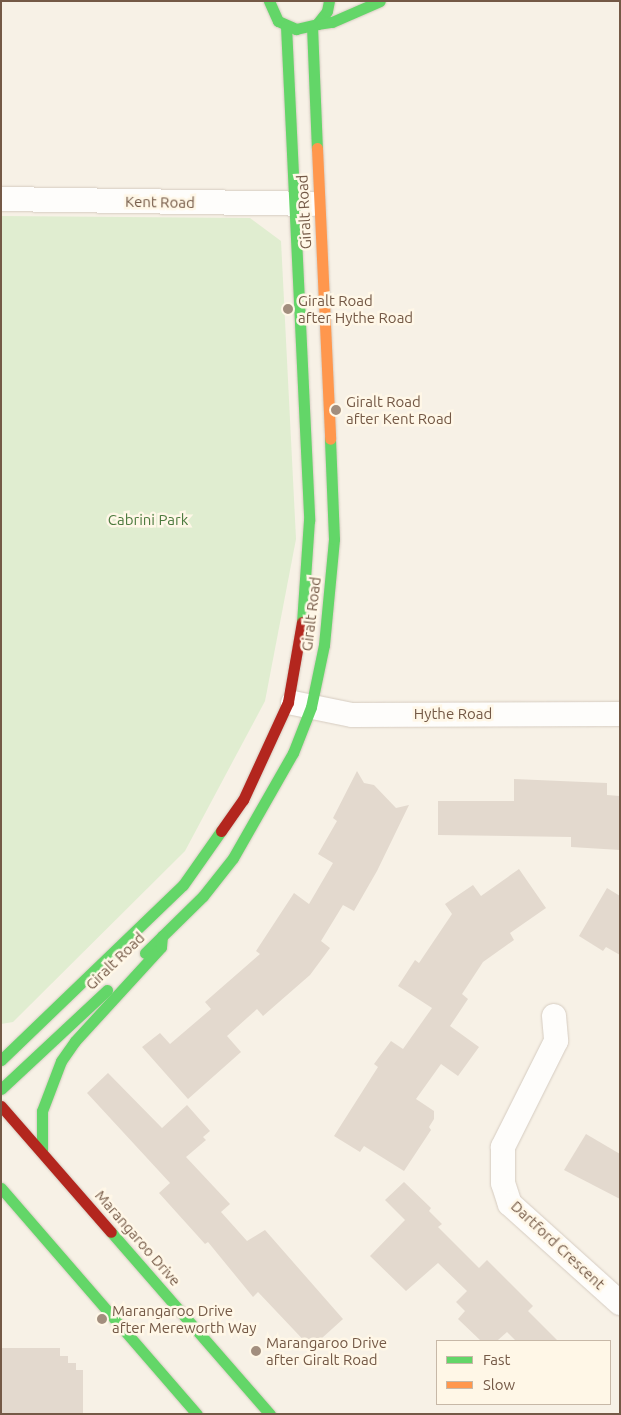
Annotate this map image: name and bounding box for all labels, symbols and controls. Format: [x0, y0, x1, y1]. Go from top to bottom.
street label: Giralt Road [293, 174, 315, 250]
street label: Kent Road [125, 192, 195, 212]
place label: Giralt Road after Hythe Road [298, 291, 413, 326]
marker: Giralt Road after Hythe Road [282, 303, 294, 315]
place label: Giralt Road after Kent Road [346, 392, 452, 427]
marker: Giralt Road after Kent Road [330, 404, 342, 416]
park label: Cabrini Park [108, 511, 188, 529]
street label: Giralt Road [298, 576, 324, 652]
street label: Hythe Road [414, 705, 492, 723]
street label: Giralt Road [82, 929, 148, 993]
street label: Marangaroo Drive [91, 1186, 185, 1290]
street label: Dartford Crescent [507, 1197, 609, 1293]
place label: Marangaroo Drive after Mereworth Way [112, 1301, 256, 1336]
marker: Marangaroo Drive after Mereworth Way [96, 1313, 108, 1325]
place label: Marangaroo Drive after Giralt Road [266, 1333, 387, 1368]
legend [436, 1340, 611, 1405]
marker: Marangaroo Drive after Giralt Road [250, 1345, 262, 1357]
text: Fast [483, 1351, 510, 1368]
text: Slow [483, 1376, 515, 1393]

